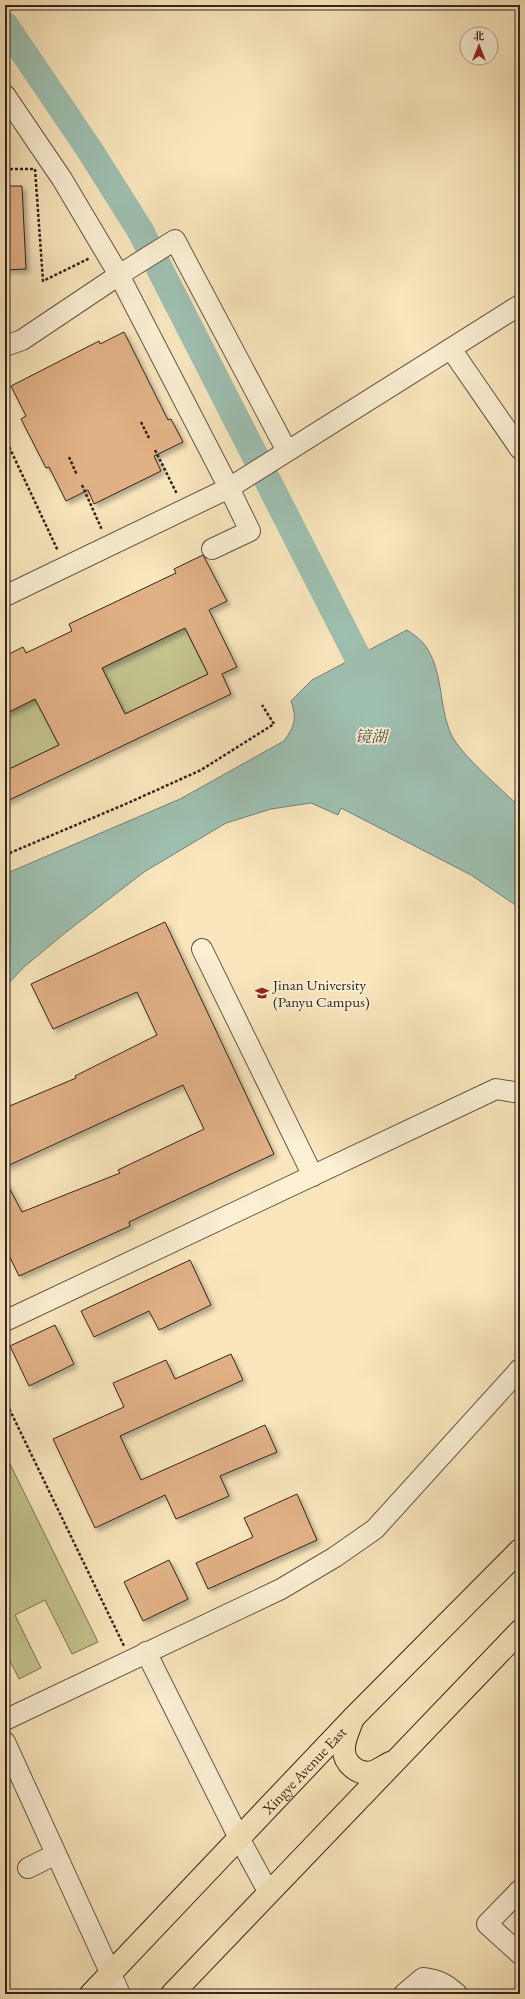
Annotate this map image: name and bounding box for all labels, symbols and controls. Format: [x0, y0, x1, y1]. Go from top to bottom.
north arrow [459, 26, 499, 66]
text: 北 [474, 29, 485, 43]
water label: 镜湖 [355, 726, 390, 747]
place label: Jinan University (Panyu Campus) [271, 975, 370, 1011]
school or university icon: Jinan University (Panyu Campus) [254, 985, 270, 1001]
street label: Xingye Avenue East [257, 1722, 350, 1818]

